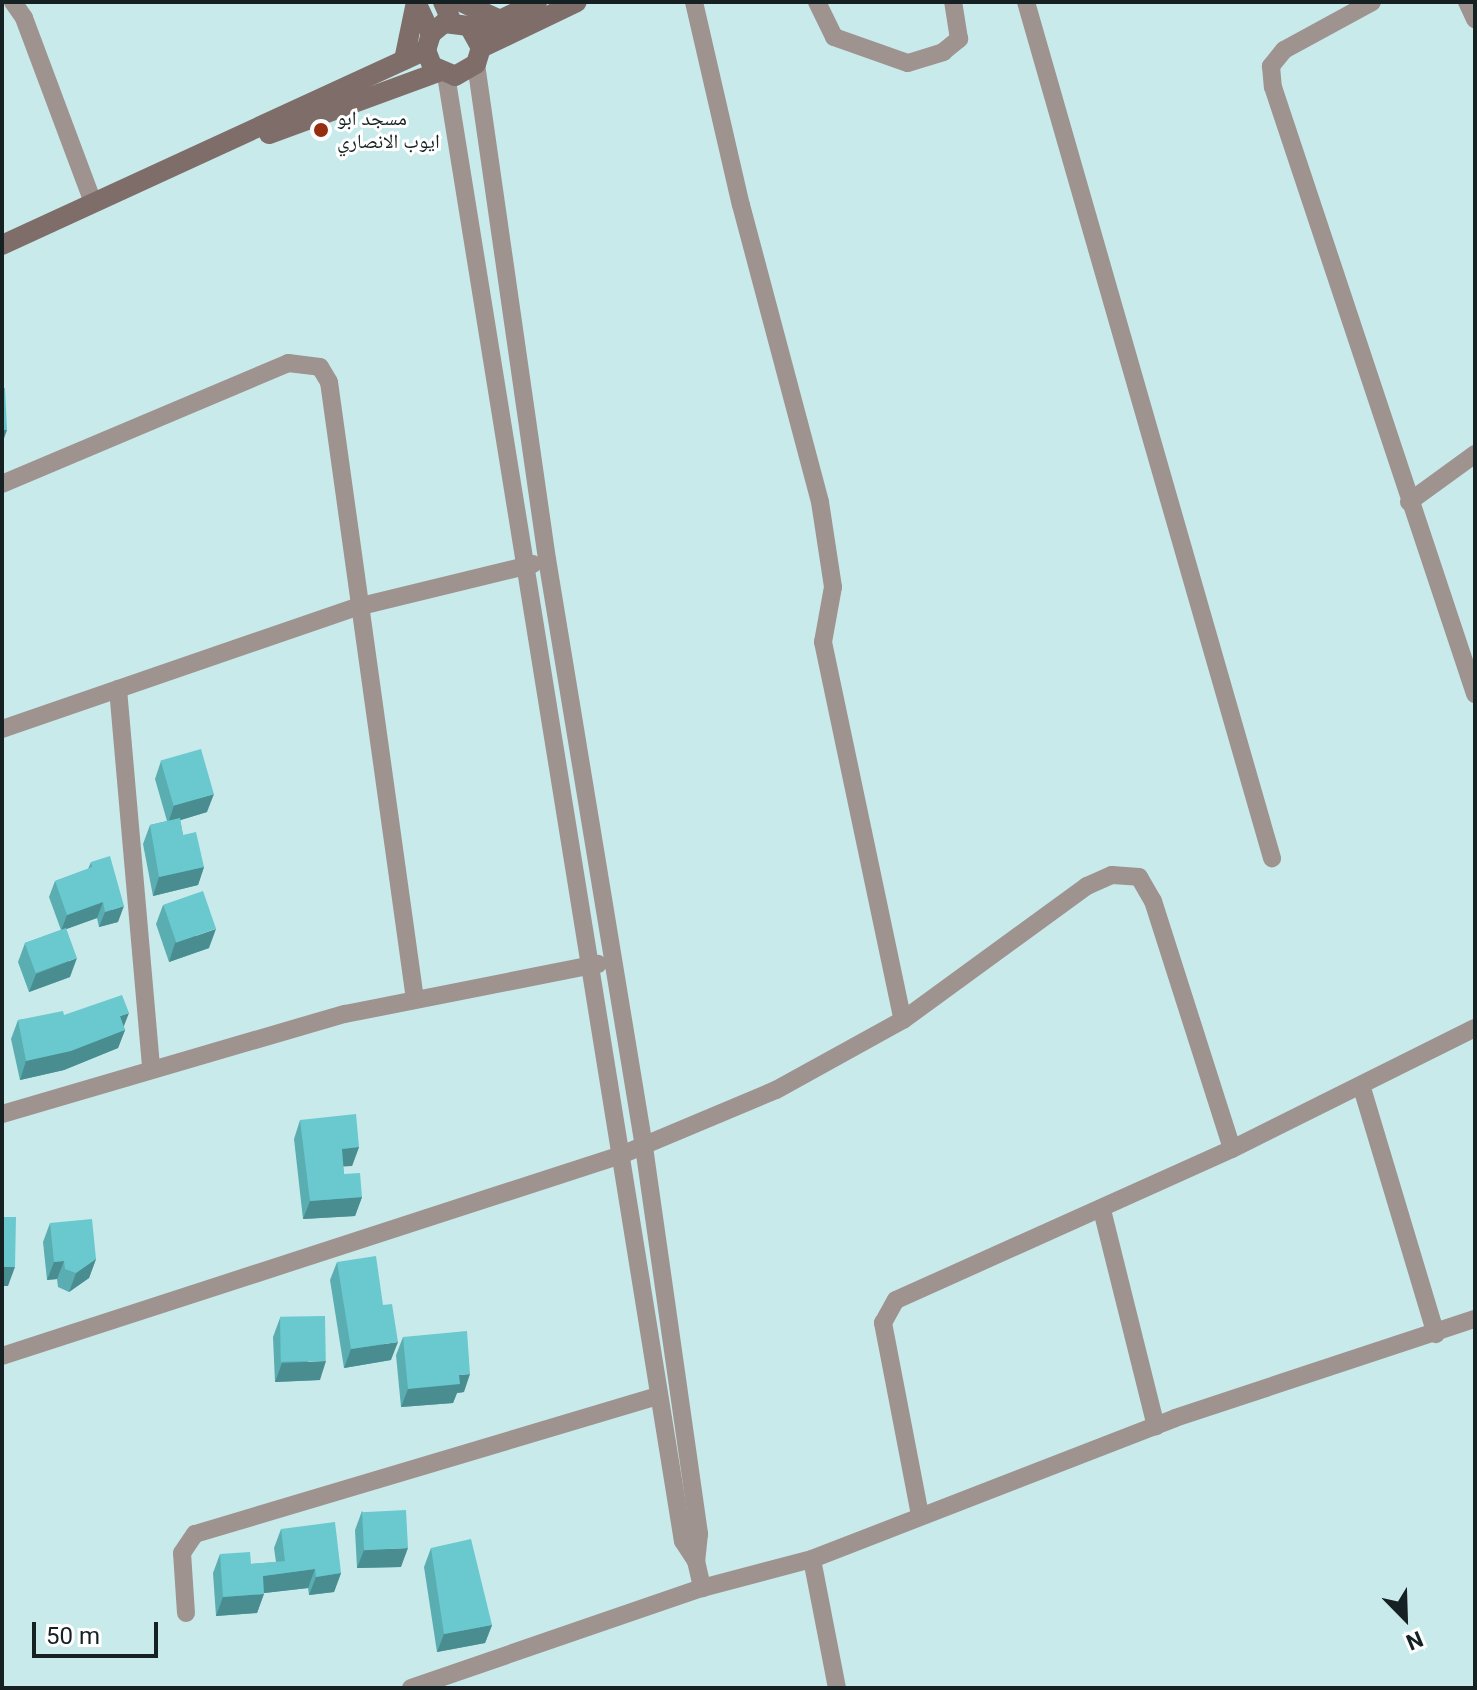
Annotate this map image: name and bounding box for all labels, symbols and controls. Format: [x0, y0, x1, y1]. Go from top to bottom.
place label: مسجد ابو ايوب الانصاري [337, 106, 440, 153]
marker: مسجد ابو ايوب الانصاري [312, 121, 330, 139]
north arrow [1365, 1578, 1445, 1658]
scale bar [36, 1606, 162, 1656]
text: 50 m [46, 1622, 100, 1650]
text: N [1403, 1626, 1427, 1655]

